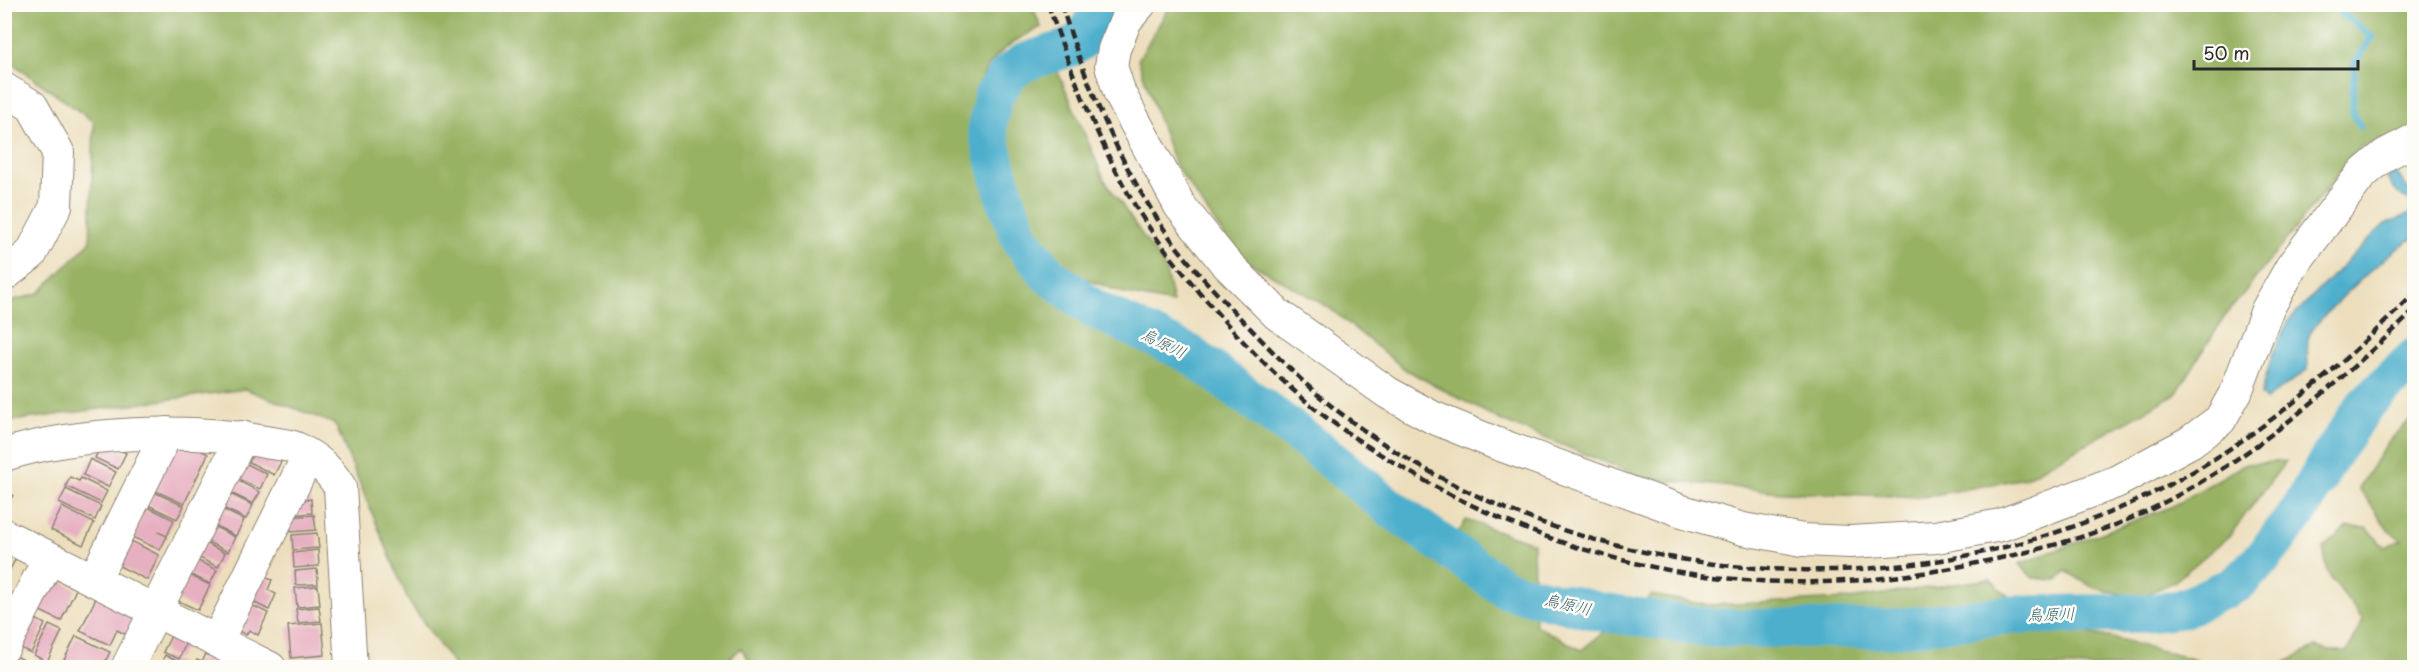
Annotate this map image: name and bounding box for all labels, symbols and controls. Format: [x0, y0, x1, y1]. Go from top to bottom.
scale bar [2194, 33, 2358, 71]
text: 50 m [2203, 39, 2250, 66]
water label: 烏原川 [1138, 321, 1191, 363]
water label: 烏原川 [1542, 586, 1594, 620]
water label: 烏原川 [2027, 600, 2075, 626]

